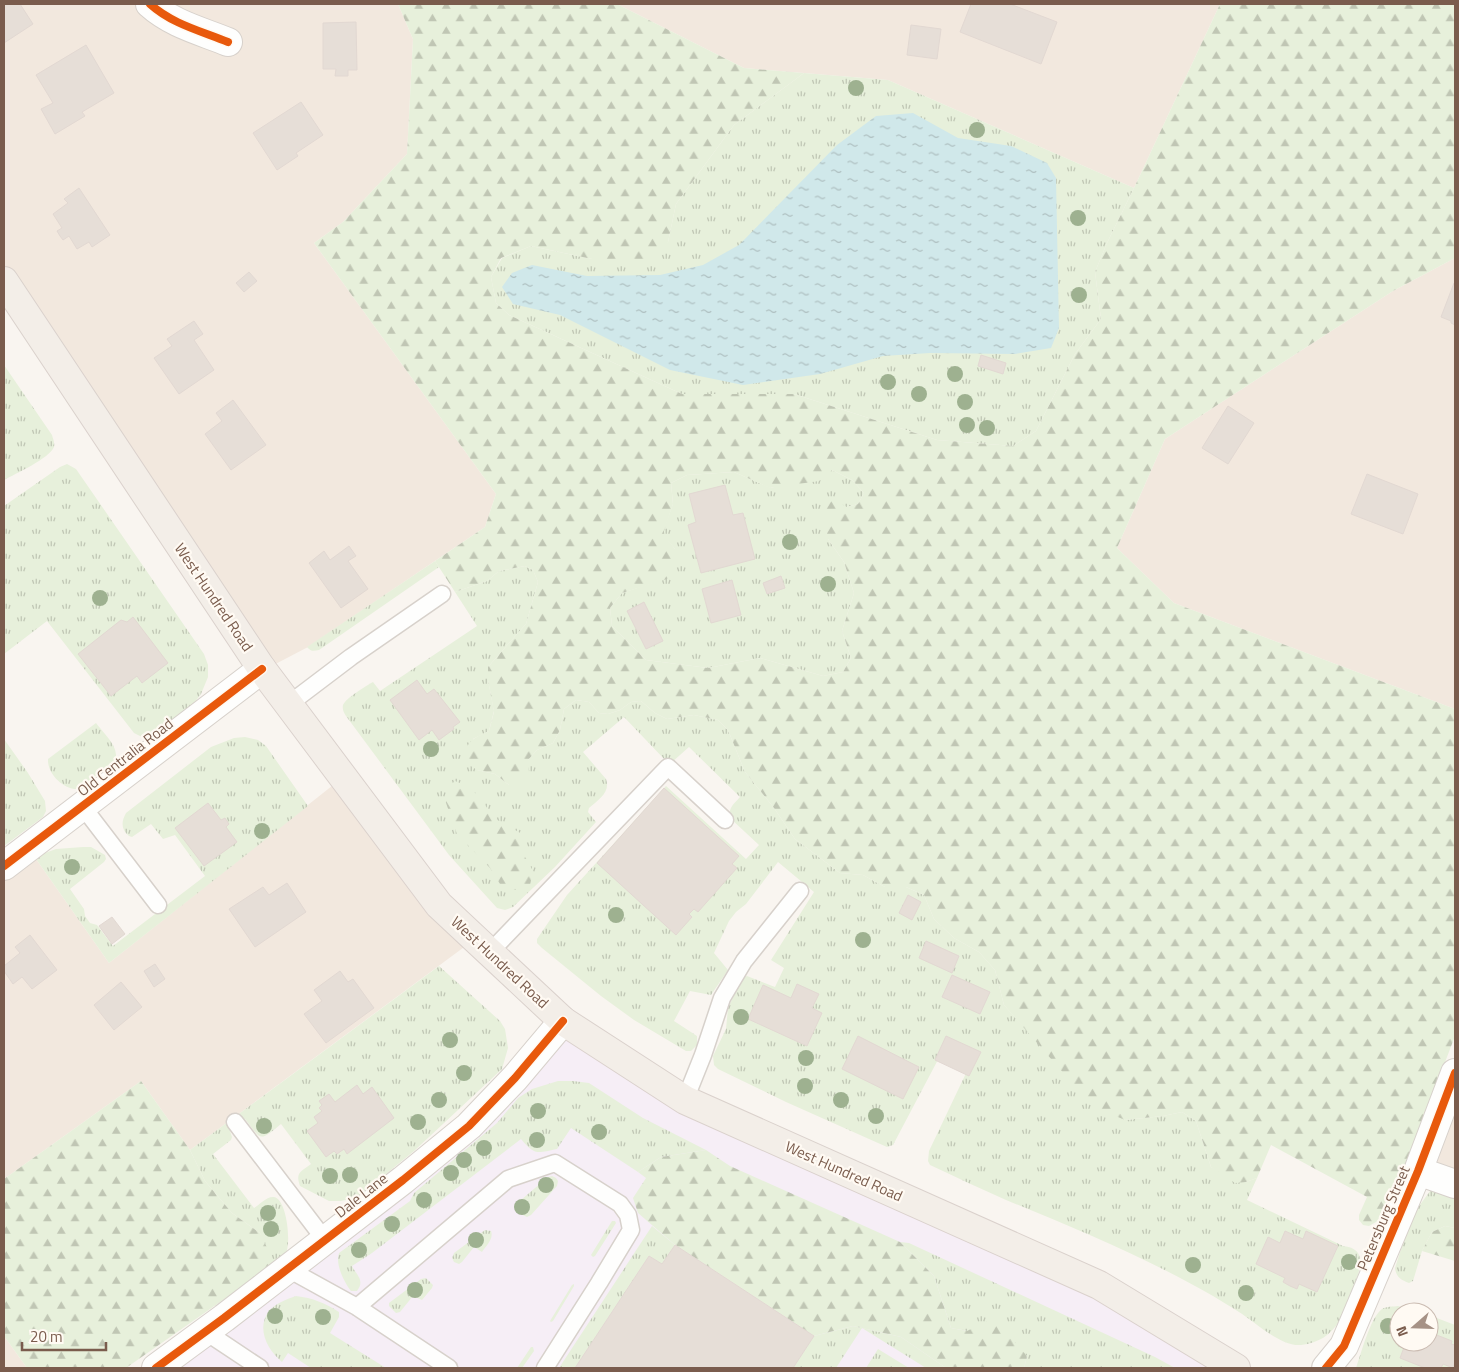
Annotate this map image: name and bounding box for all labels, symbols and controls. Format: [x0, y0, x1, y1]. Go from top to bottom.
street label: West Hundred Road [169, 538, 259, 656]
street label: Old Centralia Road [72, 712, 178, 802]
street label: West Hundred Road [446, 910, 554, 1014]
street label: West Hundred Road [782, 1135, 906, 1207]
street label: Petersburg Street [1351, 1161, 1416, 1274]
street label: Dale Lane [330, 1167, 392, 1223]
north arrow [1389, 1302, 1439, 1352]
scale bar [22, 1320, 106, 1352]
text: N [1390, 1323, 1413, 1340]
text: 20 m [30, 1325, 63, 1348]

